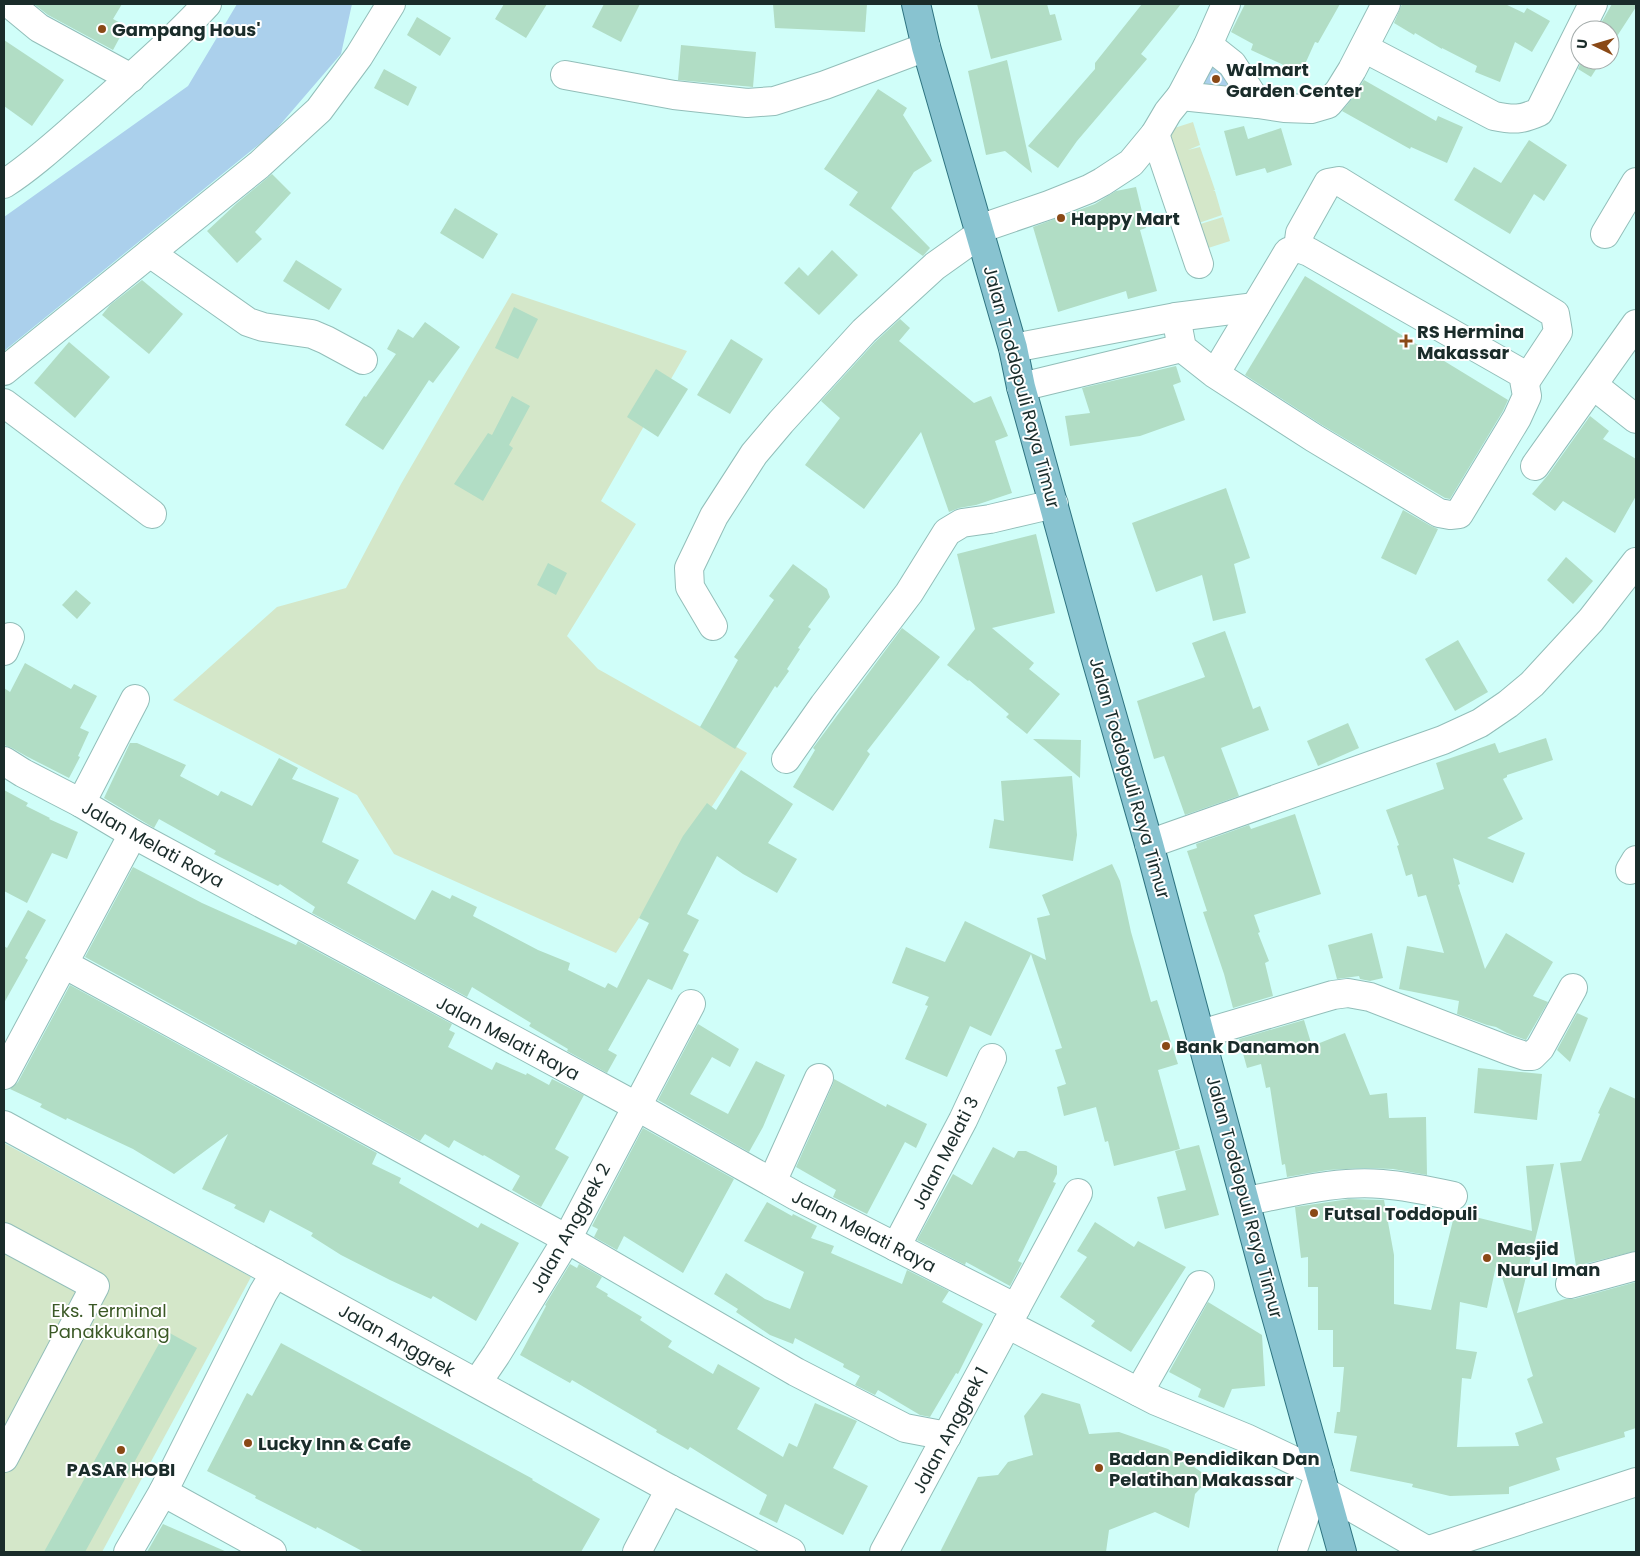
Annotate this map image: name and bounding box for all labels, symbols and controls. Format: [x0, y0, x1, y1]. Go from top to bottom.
place label: Gampang Hous' [112, 17, 260, 42]
north arrow [1570, 20, 1620, 70]
marker: Gampang Hous' [96, 23, 108, 35]
text: U [1572, 38, 1592, 50]
place label: Walmart Garden Center [1226, 57, 1362, 103]
marker: Walmart Garden Center [1210, 73, 1222, 85]
place label: Happy Mart [1071, 206, 1180, 231]
marker: Happy Mart [1055, 212, 1067, 224]
street label: Jalan Toddopuli Raya Timur [978, 263, 1067, 511]
place label: RS Hermina Makassar [1417, 319, 1524, 365]
marker: RS Hermina Makassar [1399, 334, 1413, 348]
street label: Jalan Toddopuli Raya Timur [1083, 654, 1177, 902]
street label: Jalan Melati Raya [77, 795, 229, 893]
street label: Jalan Melati Raya [432, 990, 584, 1086]
place label: Bank Danamon [1176, 1034, 1319, 1059]
marker: Bank Danamon [1160, 1040, 1172, 1052]
street label: Jalan Toddopuli Raya Timur [1201, 1073, 1290, 1321]
street label: Jalan Melati 3 [906, 1092, 984, 1214]
street label: Jalan Anggrek 2 [524, 1159, 616, 1297]
street label: Jalan Melati Raya [787, 1184, 941, 1278]
place label: Futsal Toddopuli [1324, 1201, 1478, 1226]
marker: Futsal Toddopuli [1308, 1207, 1320, 1219]
place label: Masjid Nurul Iman [1497, 1236, 1600, 1282]
marker: Masjid Nurul Iman [1481, 1252, 1493, 1264]
park label: Eks. Terminal Panakkukang [48, 1298, 170, 1344]
street label: Jalan Anggrek [334, 1298, 460, 1383]
street label: Jalan Anggrek 1 [906, 1362, 994, 1498]
place label: Lucky Inn & Cafe [258, 1431, 411, 1456]
marker: Lucky Inn & Cafe [242, 1437, 254, 1449]
marker: PASAR HOBI [115, 1444, 127, 1456]
place label: Badan Pendidikan Dan Pelatihan Makassar [1109, 1446, 1320, 1492]
place label: PASAR HOBI [67, 1457, 175, 1482]
marker: Badan Pendidikan Dan Pelatihan Makassar [1093, 1462, 1105, 1474]

